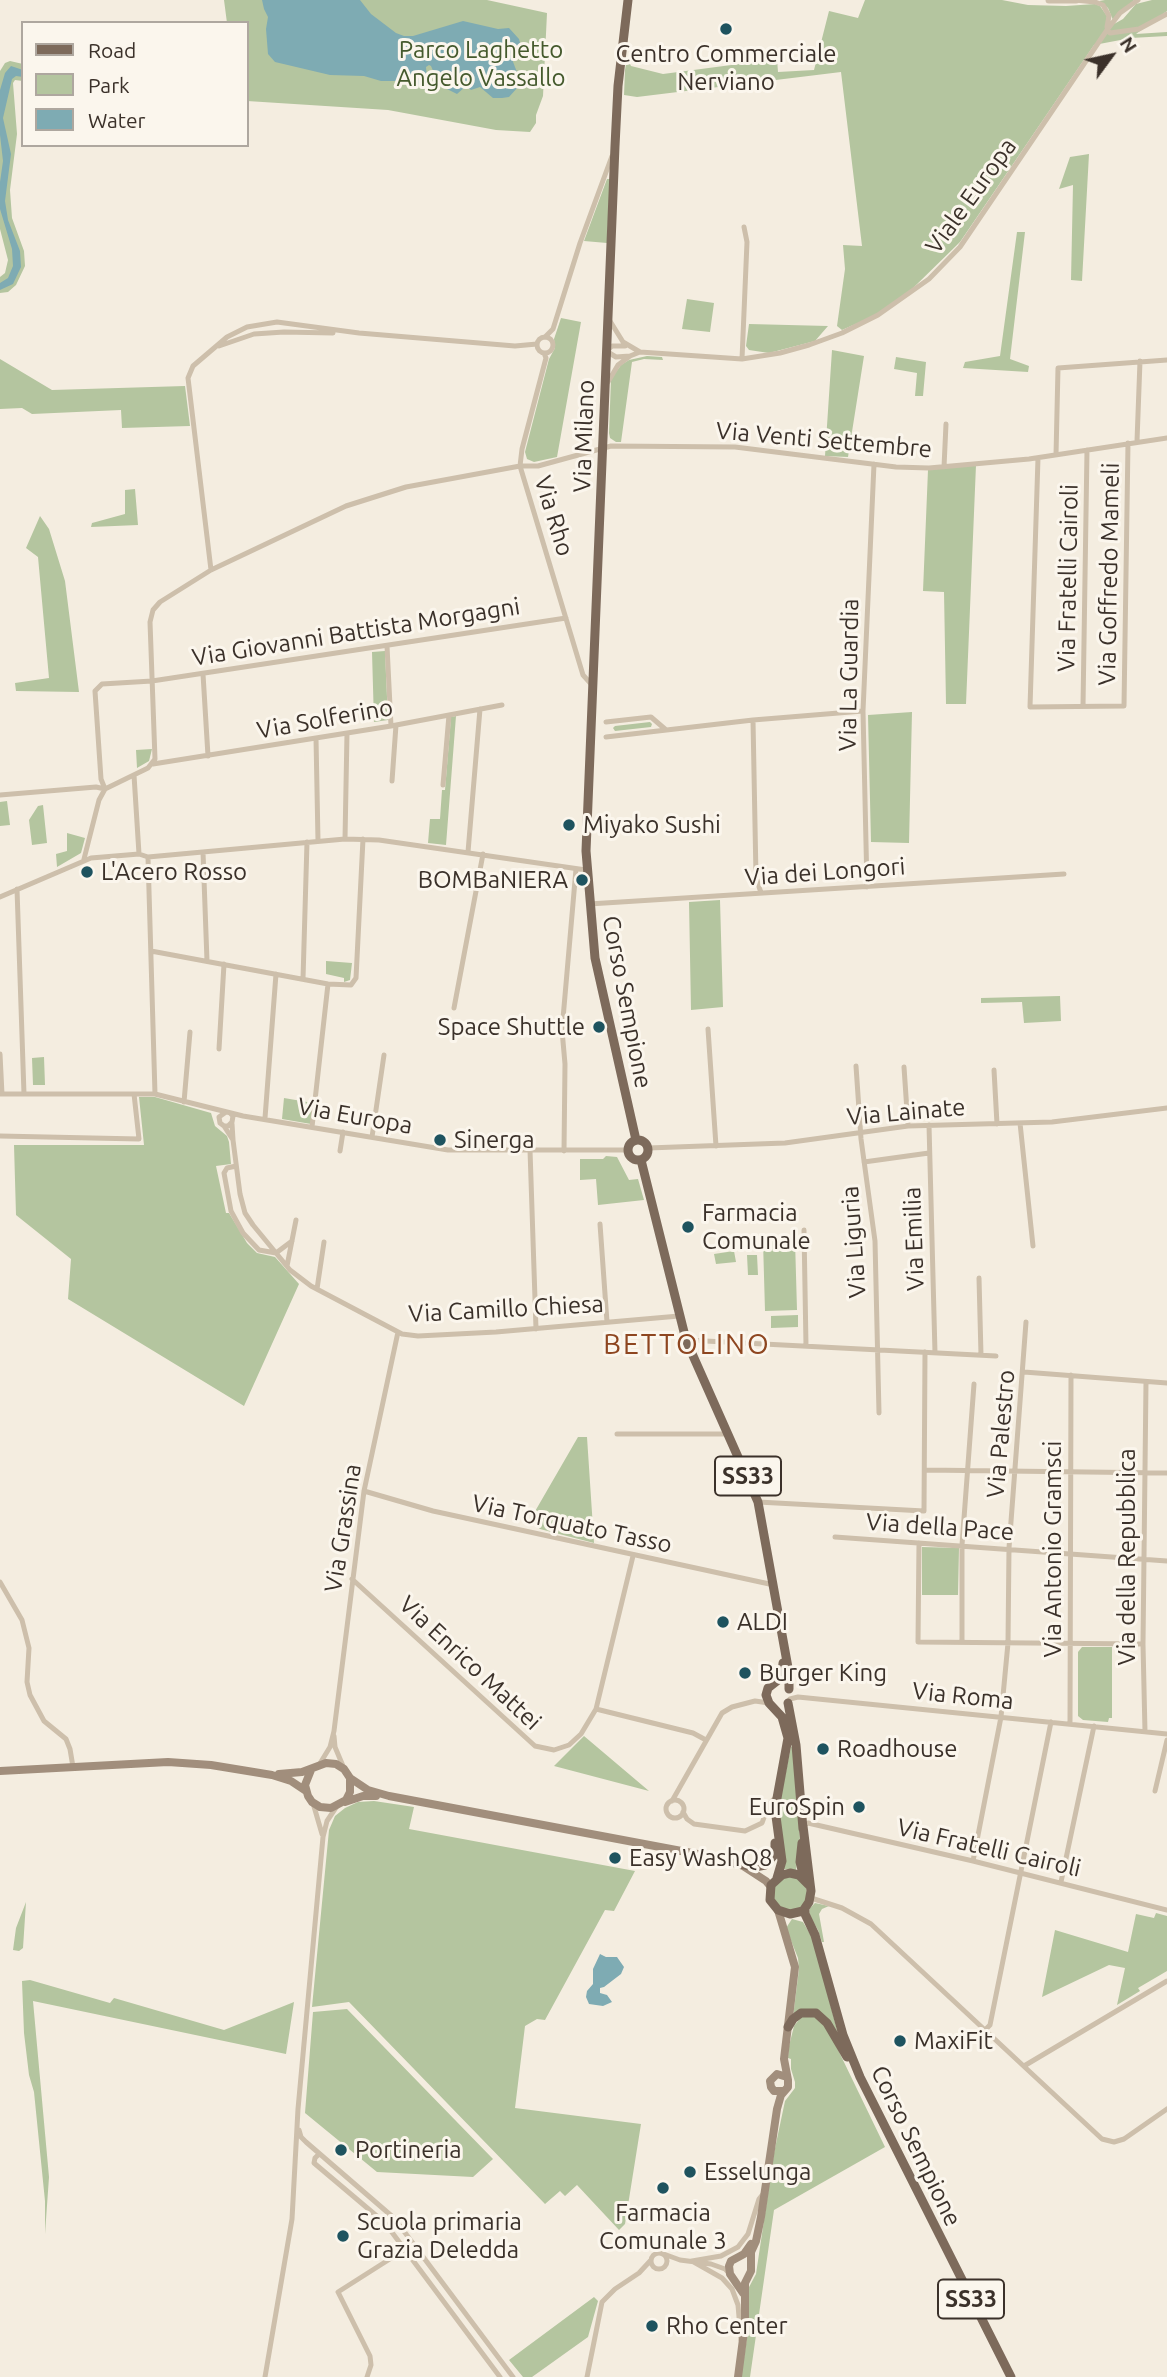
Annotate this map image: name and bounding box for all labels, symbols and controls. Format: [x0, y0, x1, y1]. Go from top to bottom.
legend [21, 21, 248, 147]
marker: Centro Commerciale Nerviano [718, 21, 734, 37]
north arrow [1076, 21, 1146, 91]
text: N [1116, 33, 1142, 57]
park label: Parco Laghetto Angelo Vassallo [396, 36, 566, 92]
text: Road [88, 38, 136, 62]
place label: Centro Commerciale Nerviano [615, 40, 837, 96]
text: Park [88, 73, 130, 97]
text: Water [88, 108, 146, 132]
street label: Viale Europa [919, 133, 1023, 259]
street label: Via Milano [568, 379, 600, 493]
street label: Via Venti Settembre [715, 416, 933, 464]
street label: Via Goffredo Mameli [1093, 462, 1125, 686]
street label: Via Rho [528, 472, 580, 560]
street label: Via Fratelli Cairoli [1052, 484, 1084, 672]
street label: Via Giovanni Battista Morgagni [190, 592, 522, 672]
street label: Via La Guardia [833, 598, 865, 752]
street label: Via Solferino [255, 693, 395, 745]
place label: Miyako Sushi [583, 811, 721, 839]
marker: Miyako Sushi [561, 817, 577, 833]
street label: Via dei Longori [744, 852, 906, 892]
place label: L'Acero Rosso [101, 858, 247, 886]
marker: L'Acero Rosso [79, 864, 95, 880]
place label: BOMBaNIERA [418, 866, 568, 894]
marker: BOMBaNIERA [574, 872, 590, 888]
street label: Corso Sempione [596, 913, 658, 1091]
place label: Space Shuttle [438, 1013, 585, 1041]
marker: Space Shuttle [591, 1019, 607, 1035]
street label: Via Europa [295, 1092, 415, 1140]
street label: Via Lainate [846, 1092, 966, 1132]
place label: Sinerga [454, 1126, 535, 1154]
marker: Sinerga [432, 1132, 448, 1148]
street label: Via Liguria [836, 1185, 872, 1299]
street label: Via Emilia [898, 1186, 930, 1292]
place label: Farmacia Comunale [702, 1199, 811, 1255]
marker: Farmacia Comunale [680, 1219, 696, 1235]
street label: Via Camillo Chiesa [408, 1290, 604, 1328]
district label: BETTOLINO [604, 1328, 770, 1362]
street label: Via Palestro [981, 1369, 1021, 1499]
street label: Via Antonio Gramsci [1039, 1441, 1067, 1657]
street label: Via della Repubblica [1113, 1449, 1141, 1665]
road number: SS33 [715, 1456, 781, 1496]
street label: Via Grassina [319, 1462, 367, 1594]
street label: Via Torquato Tasso [469, 1489, 675, 1559]
street label: Via della Pace [865, 1507, 1015, 1547]
street label: Via Enrico Mattei [393, 1590, 547, 1736]
place label: ALDI [737, 1608, 788, 1636]
marker: ALDI [715, 1614, 731, 1630]
place label: Burger King [759, 1659, 887, 1687]
marker: Burger King [737, 1665, 753, 1681]
street label: Via Roma [911, 1676, 1015, 1716]
place label: Roadhouse [837, 1735, 957, 1763]
marker: Roadhouse [815, 1741, 831, 1757]
place label: EuroSpin [749, 1793, 845, 1821]
marker: EuroSpin [851, 1799, 867, 1815]
street label: Via Fratelli Cairoli [894, 1813, 1084, 1883]
place label: Easy WashQ8 [629, 1844, 773, 1872]
marker: Easy WashQ8 [607, 1850, 623, 1866]
place label: MaxiFit [914, 2027, 993, 2055]
marker: MaxiFit [892, 2033, 908, 2049]
street label: Corso Sempione [865, 2061, 967, 2231]
place label: Portineria [355, 2136, 462, 2164]
marker: Portineria [333, 2142, 349, 2158]
place label: Esselunga [704, 2158, 811, 2186]
marker: Esselunga [682, 2164, 698, 2180]
marker: Farmacia Comunale 3 [655, 2180, 671, 2196]
place label: Farmacia Comunale 3 [599, 2199, 727, 2255]
place label: Scuola primaria Grazia Deledda [357, 2208, 522, 2264]
marker: Scuola primaria Grazia Deledda [335, 2228, 351, 2244]
road number: SS33 [938, 2280, 1004, 2318]
place label: Rho Center [666, 2312, 788, 2340]
marker: Rho Center [644, 2318, 660, 2334]

